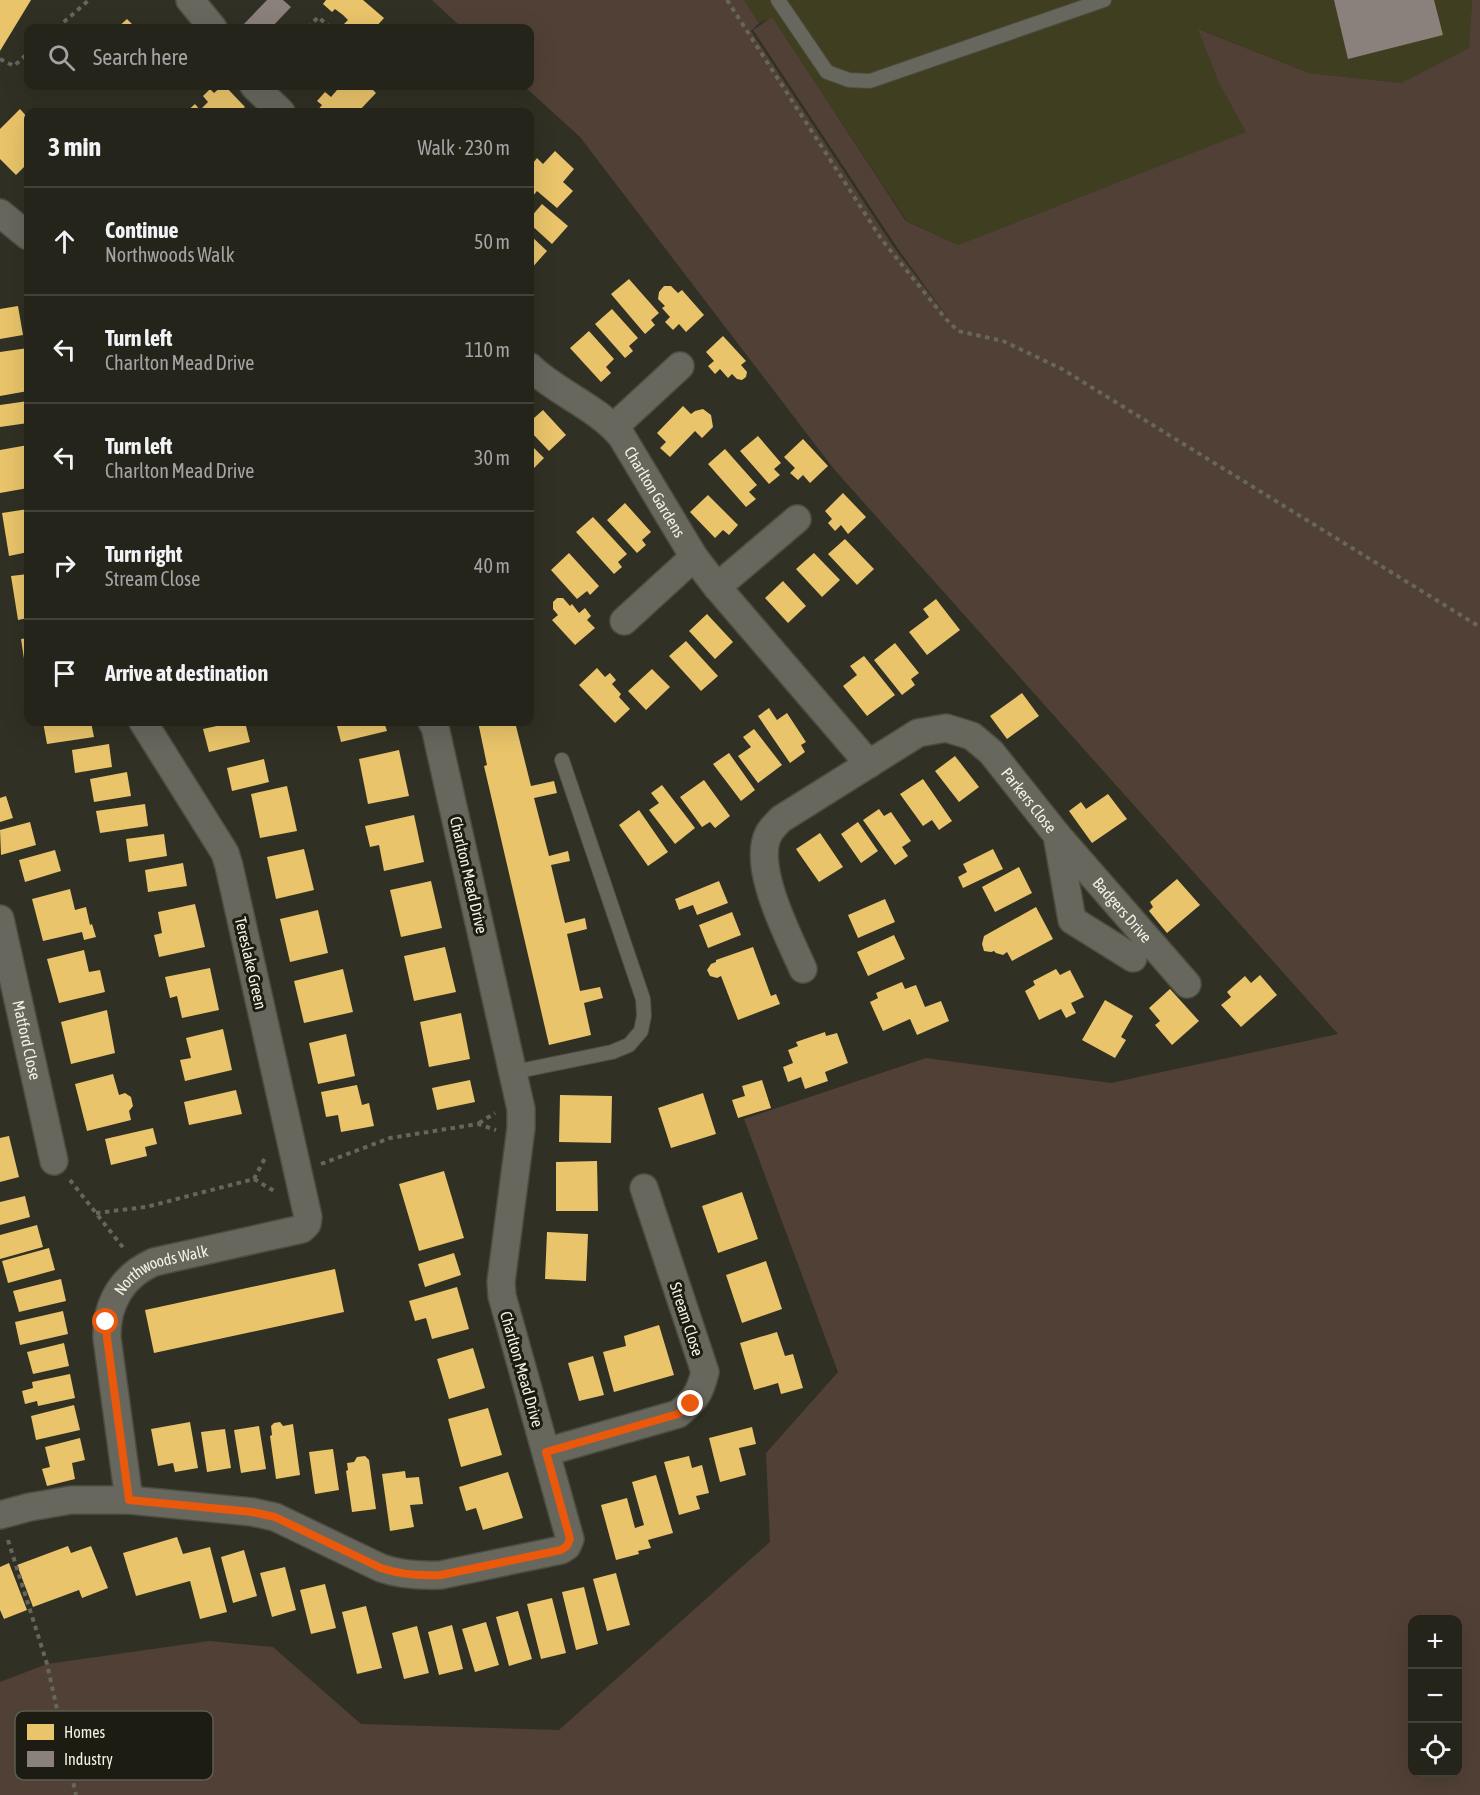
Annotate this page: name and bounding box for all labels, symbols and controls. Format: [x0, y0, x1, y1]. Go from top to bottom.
search box [24, 24, 534, 90]
icon: search [45, 41, 78, 74]
text: Search here [93, 44, 188, 70]
text: 3 min [48, 132, 101, 162]
text: Walk · 230 m [418, 136, 510, 159]
text: Continue [105, 217, 179, 243]
icon: ahead [48, 225, 81, 258]
text: 50 m [474, 230, 510, 253]
text: Northwoods Walk [105, 243, 234, 266]
text: Turn left [105, 325, 172, 351]
icon: left [48, 333, 81, 366]
text: 110 m [465, 338, 510, 361]
text: Charlton Mead Drive [105, 351, 254, 374]
text: Turn left [105, 433, 172, 459]
icon: left [48, 441, 81, 474]
street label: Charlton Gardens [621, 443, 689, 541]
text: 30 m [474, 446, 510, 469]
text: Charlton Mead Drive [105, 459, 254, 482]
text: Turn right [105, 541, 182, 567]
icon: right [48, 549, 81, 582]
text: 40 m [474, 554, 510, 577]
text: Stream Close [105, 567, 200, 590]
icon: arrive [48, 657, 81, 690]
text: Arrive at destination [105, 660, 268, 686]
street label: Parkers Close [998, 764, 1061, 836]
street label: Charlton Mead Drive [447, 815, 491, 935]
street label: Badgers Drive [1089, 874, 1156, 946]
street label: Tereslake Green [232, 915, 270, 1011]
street label: Matford Close [9, 999, 45, 1082]
street label: Northwoods Walk [110, 1241, 210, 1298]
street label: Stream Close [667, 1280, 707, 1358]
route start [92, 1308, 118, 1334]
street label: Charlton Mead Drive [497, 1309, 547, 1429]
route end [677, 1390, 703, 1416]
map controls [1408, 1615, 1462, 1777]
button: + [1408, 1615, 1462, 1669]
button: − [1408, 1669, 1462, 1723]
legend [15, 1711, 213, 1780]
text: Homes [64, 1723, 106, 1741]
button: locate [1408, 1723, 1462, 1777]
text: Industry [64, 1750, 113, 1769]

